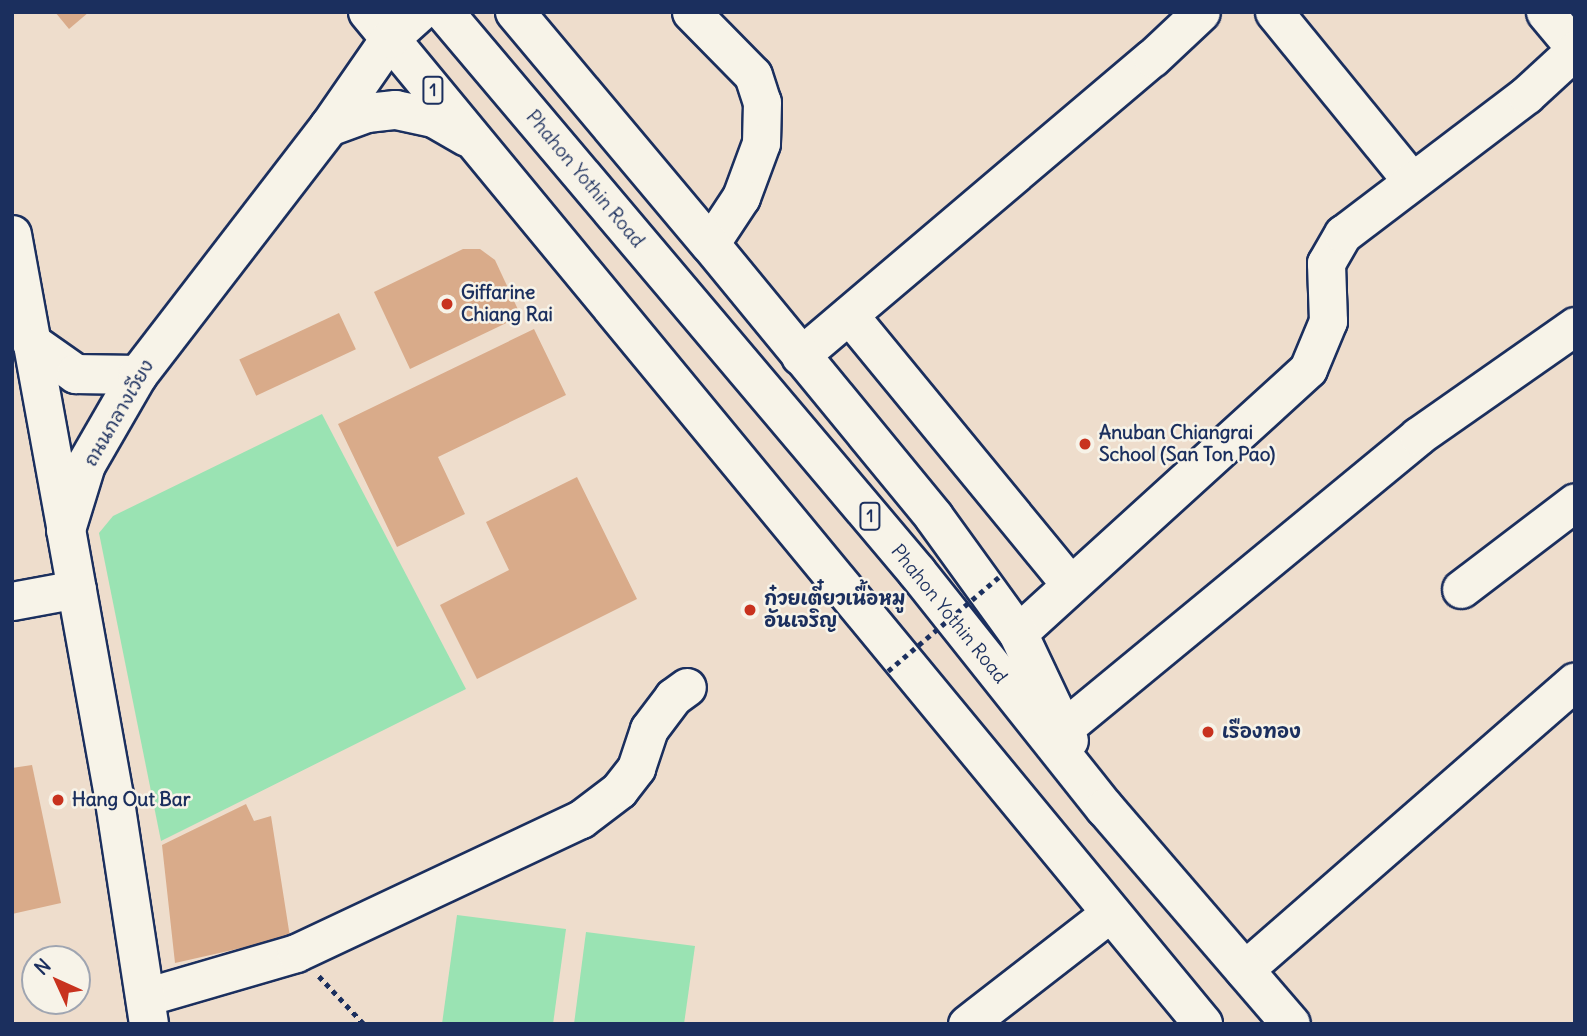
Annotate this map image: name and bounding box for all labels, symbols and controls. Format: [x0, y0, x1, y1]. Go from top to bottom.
road number: 1 [421, 76, 445, 104]
street label: Phahon Yothin Road [521, 106, 649, 252]
place label: Giffarine Chiang Rai [461, 282, 553, 326]
marker: Giffarine Chiang Rai [439, 296, 455, 312]
street label: ถนนกลางเวียง [79, 356, 159, 470]
place label: Anuban Chiangrai School (San Ton Pao) [1099, 422, 1275, 466]
marker: Anuban Chiangrai School (San Ton Pao) [1077, 436, 1093, 452]
road number: 1 [858, 502, 882, 530]
street label: Phahon Yothin Road [886, 540, 1012, 688]
place label: ก๋วยเตี๋ยวเนื้อหมู อันเจริญ [764, 588, 905, 632]
marker: ก๋วยเตี๋ยวเนื้อหมู อันเจริญ [742, 602, 758, 618]
place label: เรืองทอง [1222, 721, 1301, 743]
marker: เรืองทอง [1200, 724, 1216, 740]
place label: Hang Out Bar [72, 789, 190, 811]
marker: Hang Out Bar [50, 792, 66, 808]
north arrow [21, 945, 91, 1015]
text: N [29, 953, 56, 980]

